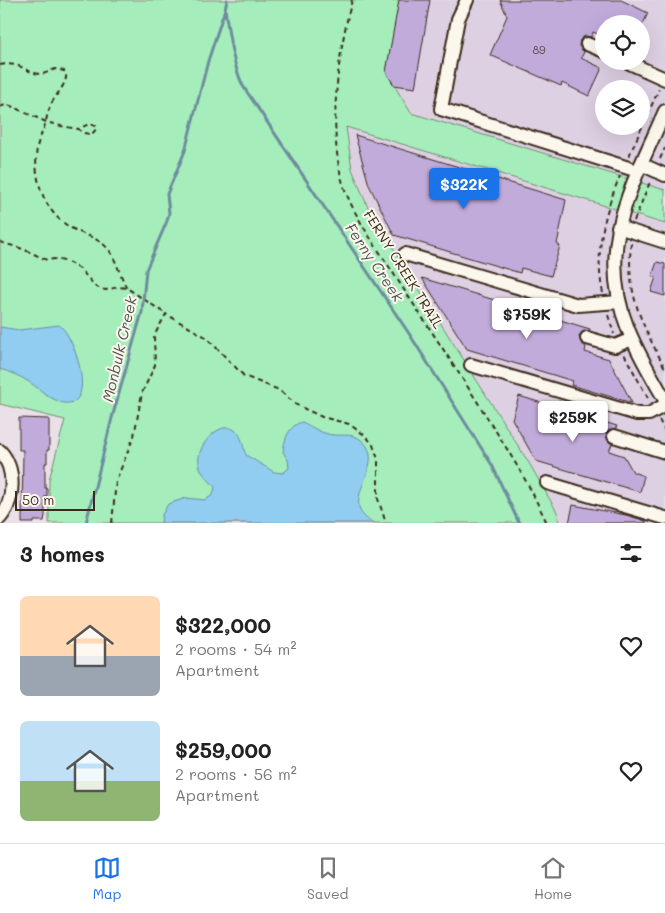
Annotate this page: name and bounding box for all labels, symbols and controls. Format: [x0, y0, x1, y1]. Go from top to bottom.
map controls [595, 15, 650, 135]
button: locate [595, 15, 650, 70]
house number: 89 [532, 42, 546, 57]
button: layers [595, 80, 650, 135]
pin: $322K [429, 168, 499, 210]
text: $322K [440, 173, 488, 194]
street label: FERNY CREEK TRAIL [360, 206, 449, 333]
water label: Ferny Creek [341, 219, 409, 306]
water label: Monbulk Creek [97, 293, 141, 404]
pin: $759K [492, 298, 562, 340]
text: $759K [503, 303, 551, 324]
pin: $259K [538, 400, 608, 443]
text: $259K [549, 406, 597, 427]
scale bar [15, 488, 95, 511]
text: 50 m [22, 490, 54, 509]
icon: filters [617, 539, 645, 567]
text: 3 homes [20, 540, 105, 567]
text: $322,000 [175, 611, 271, 638]
icon: home [60, 616, 120, 676]
icon: heart [617, 632, 645, 660]
text: 2 rooms · 54 m² [175, 638, 296, 659]
text: Apartment [175, 659, 260, 680]
text: $259,000 [175, 736, 272, 763]
icon: home [60, 741, 120, 801]
icon: heart [617, 757, 645, 785]
text: 2 rooms · 56 m² [175, 763, 297, 784]
text: Apartment [175, 784, 260, 805]
tab: Map [93, 854, 121, 903]
tab: Saved [307, 854, 348, 903]
tab: Home [534, 854, 572, 903]

